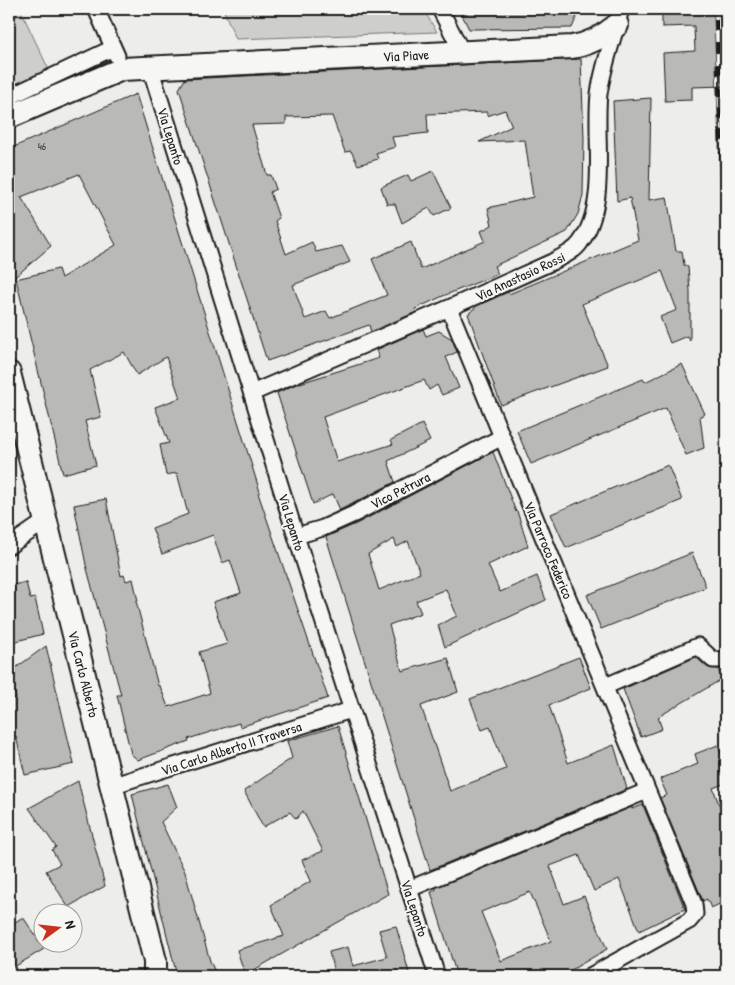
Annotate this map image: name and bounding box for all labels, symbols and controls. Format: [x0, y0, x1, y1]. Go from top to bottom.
street label: Via Piave [382, 44, 430, 66]
street label: Via Lepanto [152, 105, 189, 168]
house number: 46 [38, 139, 47, 153]
street label: Via Anastasio Rossi [472, 247, 568, 305]
street label: Vico Petrura [367, 467, 433, 513]
street label: Via Lepanto [273, 491, 310, 554]
street label: Via Parroco Federico [520, 498, 578, 602]
street label: Via Carlo Alberto [64, 629, 104, 720]
street label: Via Carlo Alberto II Traversa [158, 716, 304, 780]
street label: Via Lepanto [396, 877, 433, 940]
north arrow [32, 902, 82, 952]
text: N [61, 918, 81, 931]

